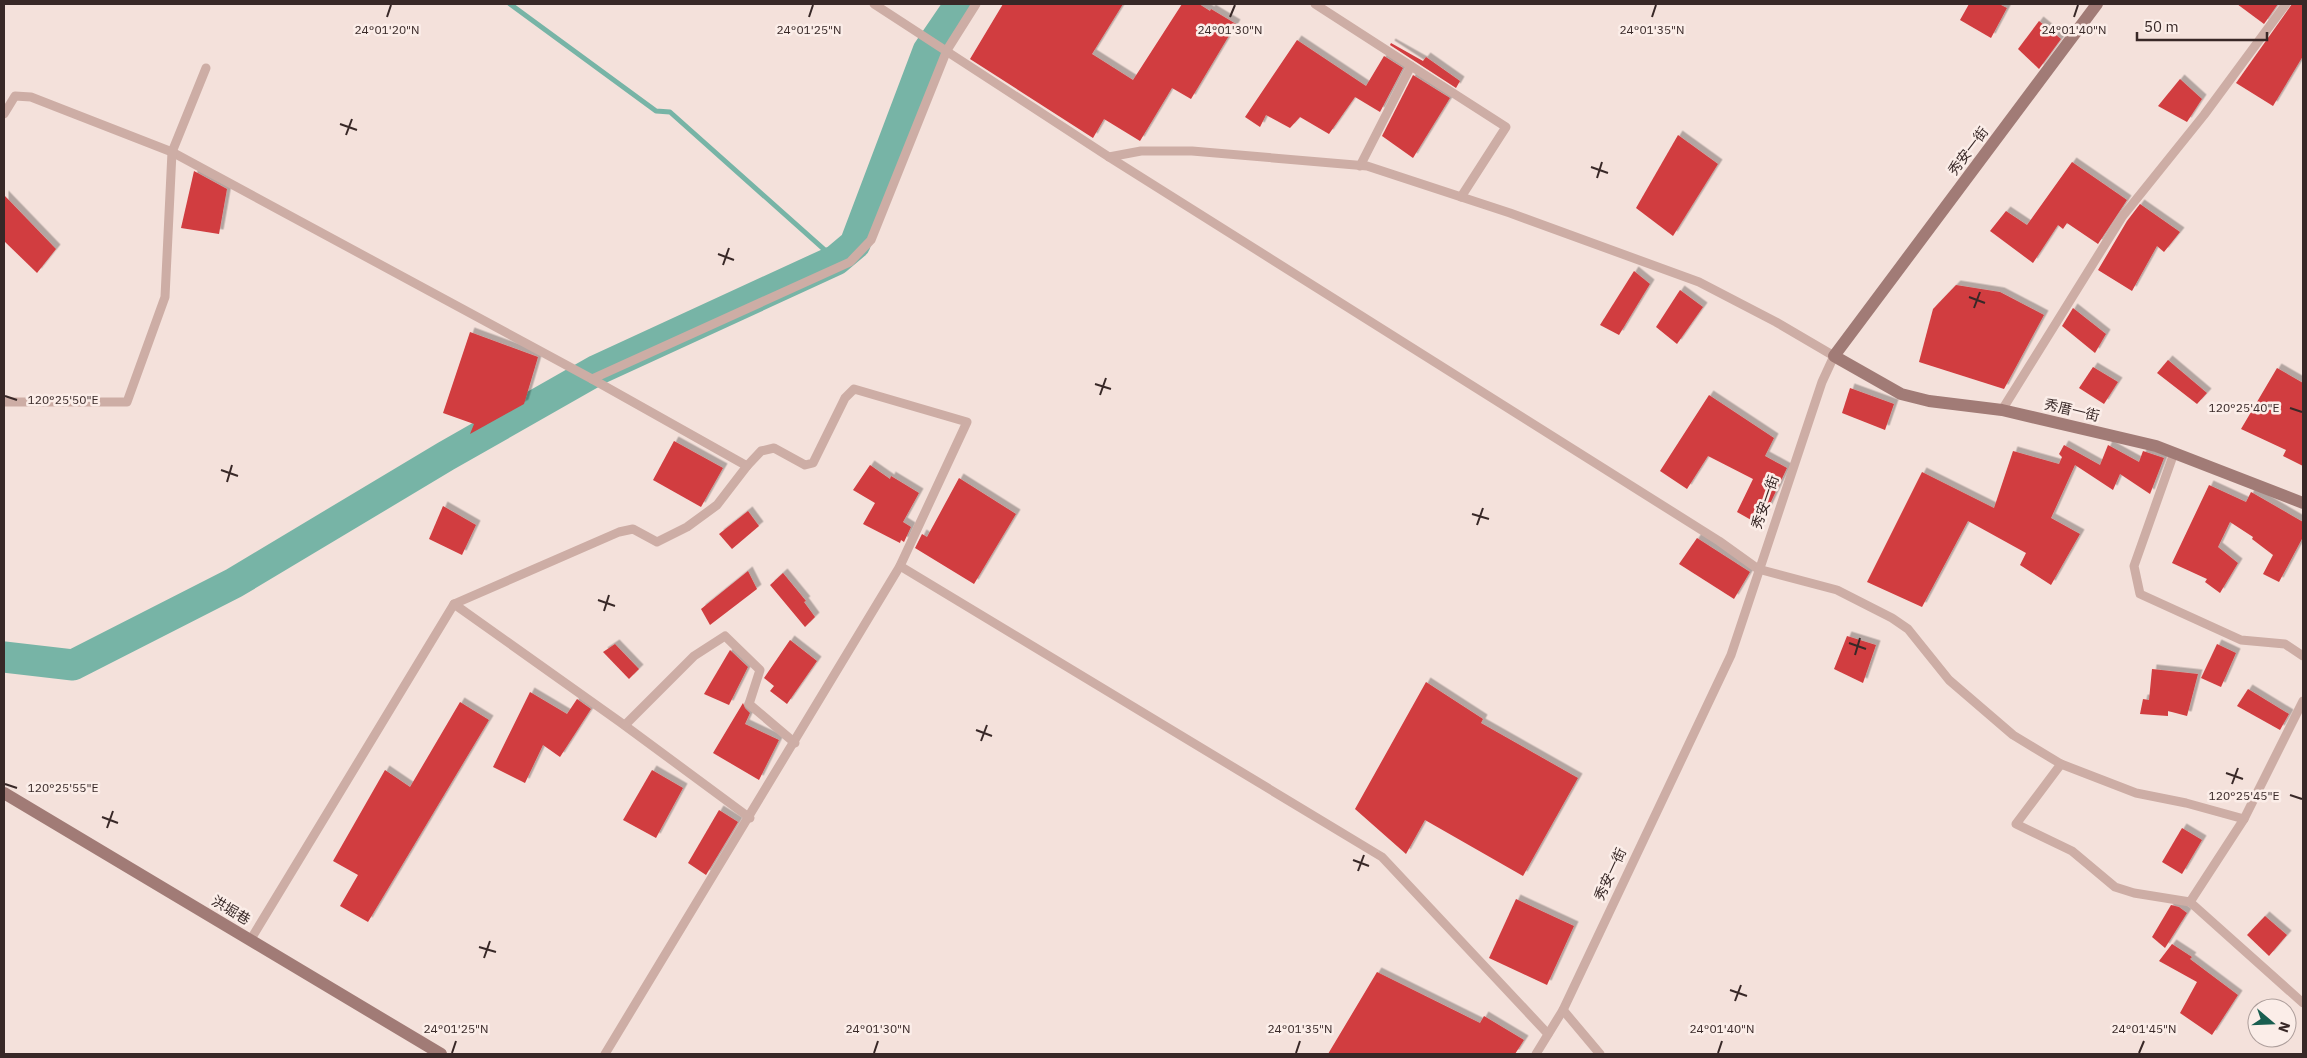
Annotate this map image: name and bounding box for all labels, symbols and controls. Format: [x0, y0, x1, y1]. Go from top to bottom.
scale bar [2137, 10, 2267, 42]
text: 50 m [2144, 17, 2179, 36]
text: 24°01'20"N [354, 22, 420, 37]
text: 24°01'25"N [776, 22, 842, 37]
text: 24°01'30"N [1197, 22, 1263, 37]
text: 24°01'35"N [1619, 22, 1685, 37]
text: 24°01'40"N [2041, 22, 2107, 37]
street label: 秀安一街 [1944, 123, 1992, 179]
text: 120°25'50"E [28, 392, 98, 407]
street label: 秀厝一街 [2043, 395, 2101, 425]
text: 120°25'40"E [2209, 400, 2279, 415]
street label: 秀安一街 [1747, 473, 1783, 531]
text: 120°25'55"E [28, 780, 98, 795]
text: 120°25'45"E [2209, 788, 2279, 803]
street label: 秀安一街 [1590, 845, 1630, 903]
street label: 洪堀巷 [208, 891, 254, 929]
north arrow [2247, 998, 2297, 1048]
text: N [2274, 1020, 2294, 1035]
text: 24°01'25"N [423, 1021, 489, 1036]
text: 24°01'30"N [845, 1021, 911, 1036]
text: 24°01'35"N [1267, 1021, 1333, 1036]
text: 24°01'40"N [1689, 1021, 1755, 1036]
text: 24°01'45"N [2111, 1021, 2177, 1036]

